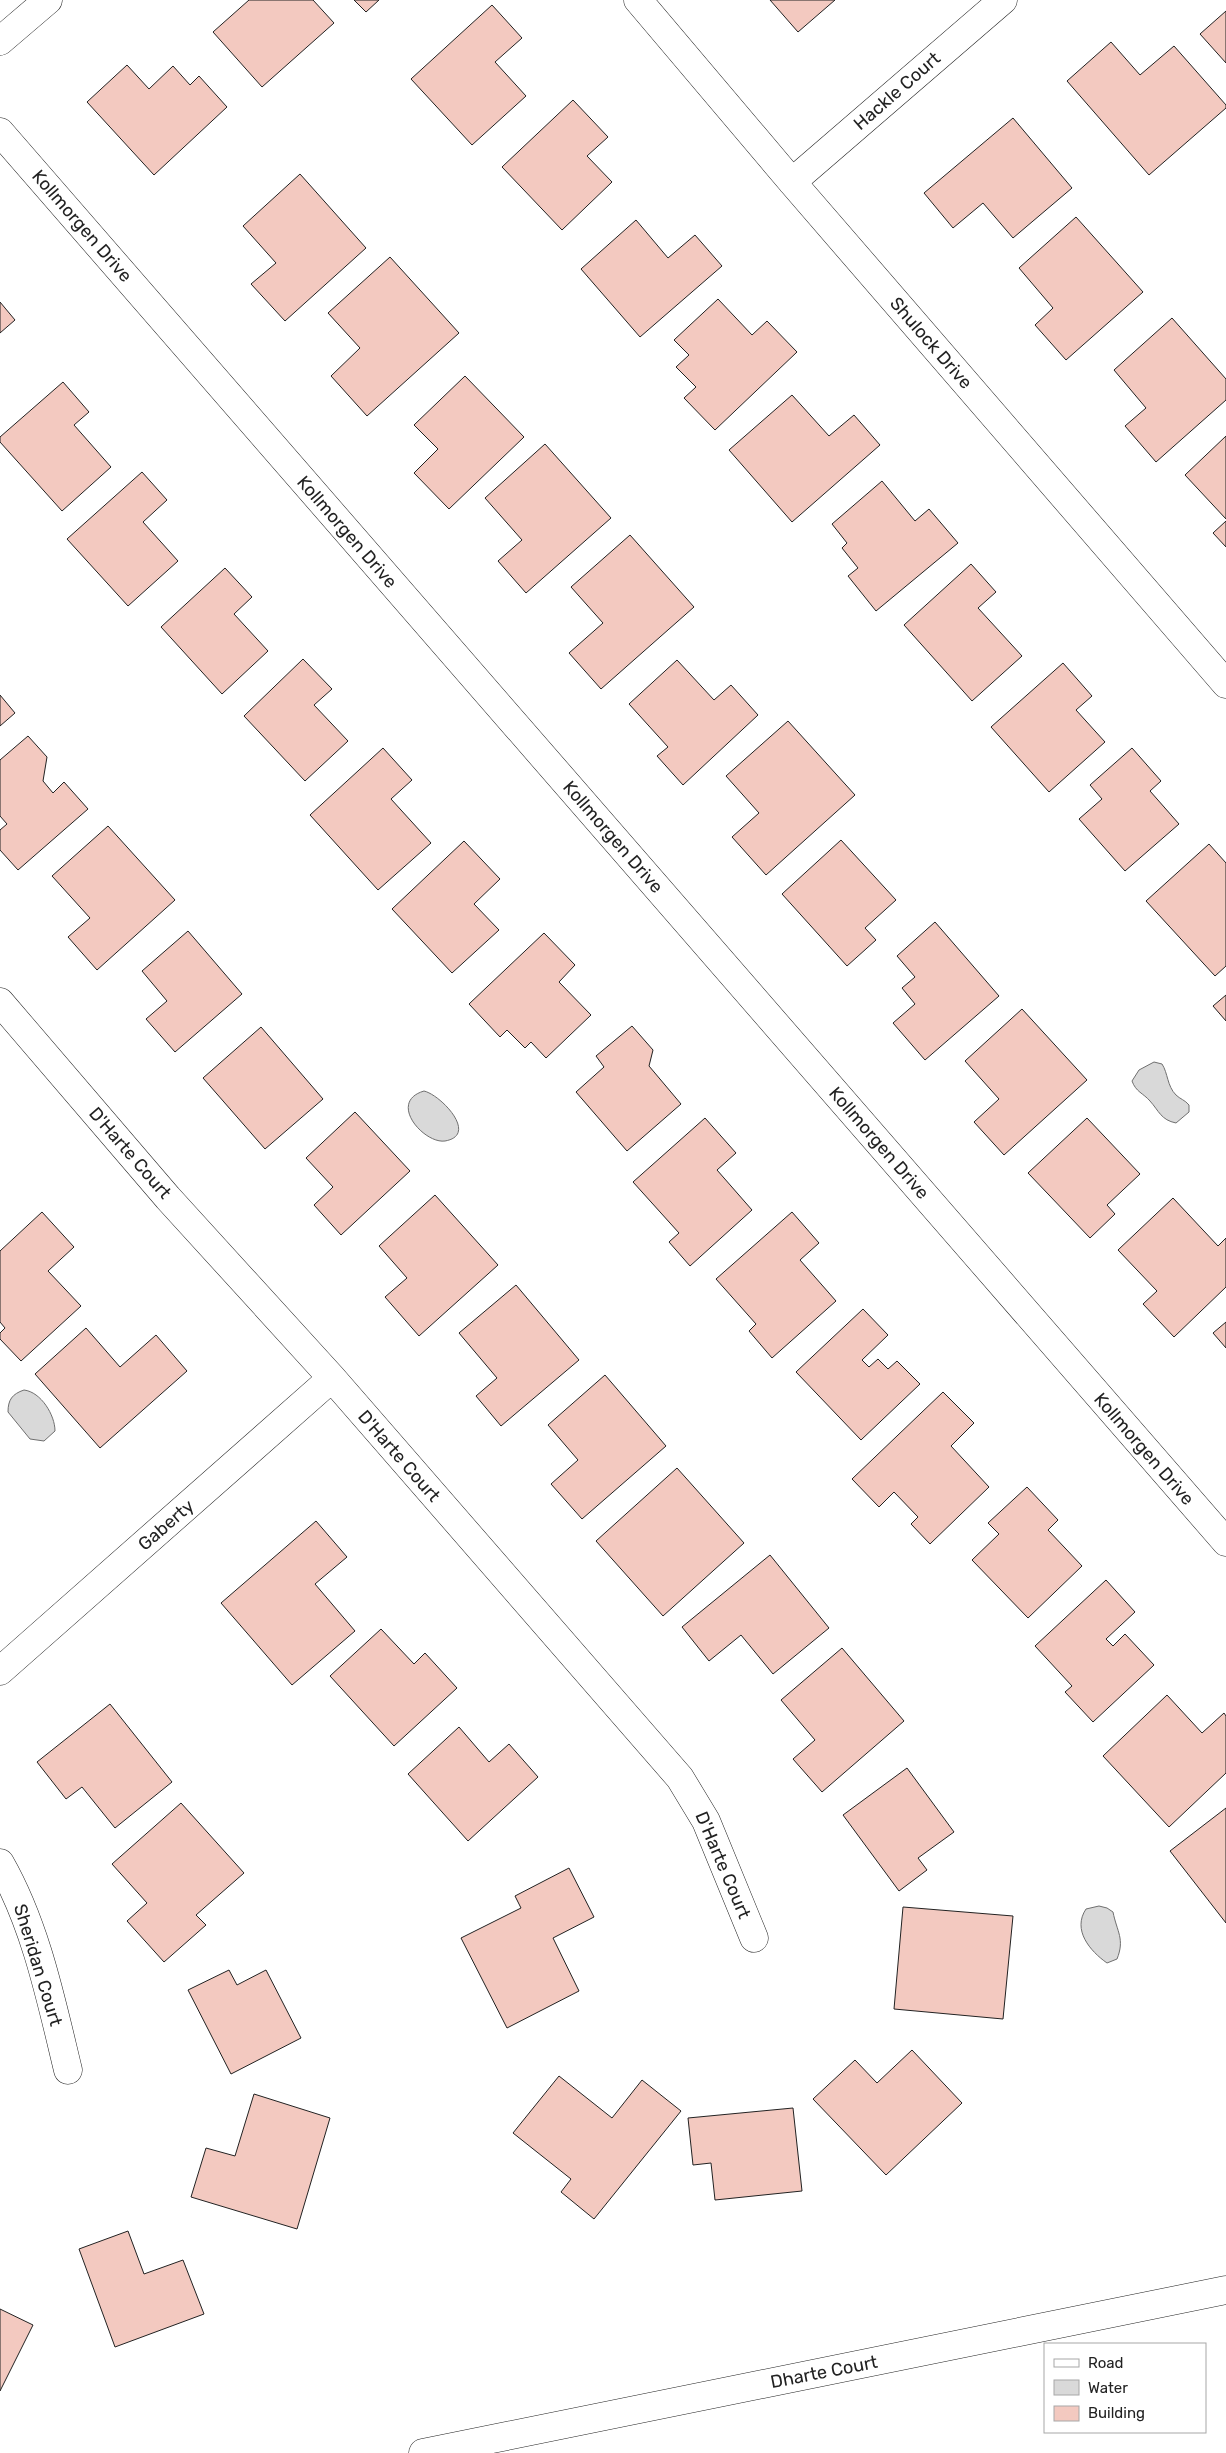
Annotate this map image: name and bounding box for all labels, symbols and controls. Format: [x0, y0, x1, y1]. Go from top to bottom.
street label: Hackle Court [849, 47, 945, 135]
street label: Kollmorgen Drive [27, 165, 137, 287]
street label: Shulock Drive [885, 293, 977, 393]
street label: Kollmorgen Drive [292, 471, 402, 593]
street label: Kollmorgen Drive [558, 776, 668, 898]
street label: Kollmorgen Drive [824, 1082, 934, 1204]
street label: D'Harte Court [84, 1103, 176, 1203]
street label: Kollmorgen Drive [1089, 1388, 1199, 1510]
street label: D'Harte Court [353, 1406, 445, 1506]
street label: Gaberty [134, 1495, 198, 1555]
street label: D'Harte Court [691, 1808, 755, 1922]
street label: Sheridan Court [9, 1901, 67, 2029]
legend [1044, 2343, 1206, 2433]
street label: Dharte Court [769, 2351, 879, 2393]
text: Road [1088, 2354, 1124, 2372]
text: Water [1088, 2379, 1128, 2397]
text: Building [1088, 2404, 1145, 2422]

